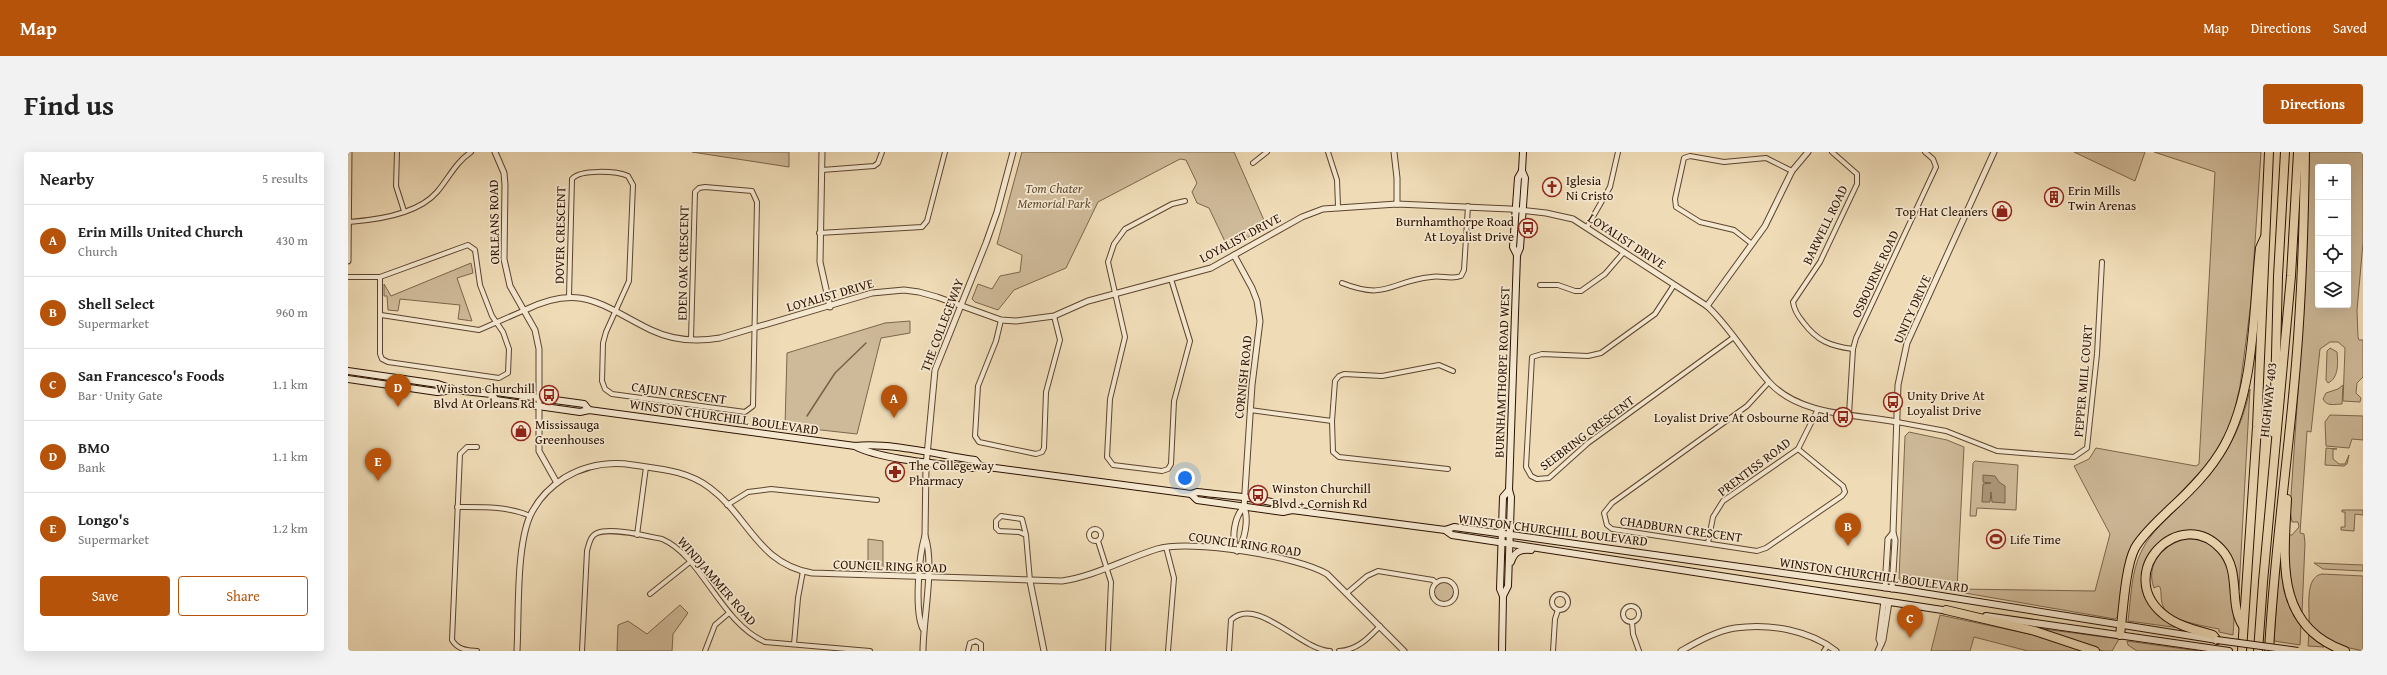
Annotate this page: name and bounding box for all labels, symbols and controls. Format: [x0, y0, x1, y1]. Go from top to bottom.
text: Map [20, 14, 57, 42]
text: Map [2203, 18, 2229, 38]
text: Directions [2251, 18, 2311, 38]
text: Saved [2333, 18, 2367, 38]
text: Find us [24, 84, 114, 125]
button: Directions [2263, 84, 2363, 124]
map controls [2315, 164, 2351, 308]
button: + [2315, 164, 2351, 200]
text: Nearby [40, 166, 94, 191]
text: 5 results [262, 169, 308, 188]
place label: Iglesia Ni Cristo [1566, 171, 1614, 205]
church icon: Iglesia Ni Cristo [1541, 176, 1563, 198]
street label: ORLEANS ROAD [484, 179, 504, 264]
park label: Tom Chater Memorial Park [1017, 179, 1091, 213]
place label: Erin Mills Twin Arenas [2068, 181, 2136, 215]
street label: BARWELL ROAD [1798, 182, 1853, 268]
street label: DOVER CRESCENT [550, 185, 570, 284]
building icon: Erin Mills Twin Arenas [2043, 186, 2065, 208]
shop icon: Top Hat Cleaners [1991, 200, 2013, 222]
button: − [2315, 200, 2351, 236]
place label: Top Hat Cleaners [1896, 202, 1988, 221]
street label: EDEN OAK CRESCENT [672, 204, 694, 321]
street label: LOYALIST DRIVE [1196, 208, 1284, 267]
street label: LOYALIST DRIVE [1584, 209, 1670, 274]
place label: Burnhamthorpe Road At Loyalist Drive [1396, 212, 1514, 246]
bus stop icon: Burnhamthorpe Road At Loyalist Drive [1517, 217, 1539, 239]
text: Erin Mills United Church [78, 221, 243, 242]
street label: OSBOURNE ROAD [1846, 227, 1904, 321]
text: A [49, 231, 57, 250]
text: 430 m [276, 231, 308, 250]
button: locate [2315, 236, 2351, 272]
text: Church [78, 242, 117, 261]
street label: UNITY DRIVE [1888, 271, 1936, 346]
button: layers [2315, 272, 2351, 308]
street label: LOYALIST DRIVE [784, 273, 876, 317]
street label: THE COLLEGEWAY [916, 275, 969, 374]
street label: BURNHAMTHORPE ROAD WEST [1490, 285, 1515, 458]
text: Shell Select [78, 293, 155, 314]
text: B [49, 303, 57, 322]
text: 960 m [276, 303, 308, 322]
text: Supermarket [78, 314, 149, 333]
street label: PEPPER MILL COURT [2069, 323, 2097, 438]
street label: CORNISH ROAD [1229, 334, 1257, 420]
street label: HIGHWAY 403 [2255, 362, 2281, 438]
text: San Francesco's Foods [78, 365, 225, 386]
pin: D [385, 374, 411, 407]
text: C [49, 375, 57, 394]
text: 1.1 km [272, 375, 308, 394]
street label: CAJUN CRESCENT [630, 377, 728, 409]
place label: Winston Churchill Blvd At Orleans Rd [433, 379, 535, 413]
bus stop icon: Winston Churchill Blvd At Orleans Rd [538, 384, 560, 406]
pin: A [881, 385, 907, 418]
text: Bar · Unity Gate [78, 386, 163, 405]
place label: Unity Drive At Loyalist Drive [1907, 386, 1985, 420]
street label: SEEBRING CRESCENT [1536, 391, 1639, 475]
bus stop icon: Unity Drive At Loyalist Drive [1882, 391, 1904, 413]
street label: WINSTON CHURCHILL BOULEVARD [628, 394, 820, 440]
bus stop icon: Loyalist Drive At Osbourne Road [1832, 406, 1854, 428]
place label: Loyalist Drive At Osbourne Road [1654, 408, 1829, 427]
place label: Mississauga Greenhouses [535, 415, 605, 449]
shop icon: Mississauga Greenhouses [510, 420, 532, 442]
street label: PRENTISS ROAD [1713, 433, 1795, 501]
text: BMO [78, 437, 110, 458]
text: D [49, 447, 57, 466]
text: 1.1 km [272, 447, 308, 466]
pin: E [365, 448, 391, 481]
place label: The Collegeway Pharmacy [909, 456, 994, 490]
text: Bank [78, 458, 105, 477]
pharmacy icon: The Collegeway Pharmacy [884, 461, 906, 483]
your location [1175, 468, 1195, 488]
place label: Winston Churchill Blvd + Cornish Rd [1272, 479, 1371, 513]
bus stop icon: Winston Churchill Blvd + Cornish Rd [1247, 484, 1269, 506]
text: Longo's [78, 509, 129, 530]
street label: WINSTON CHURCHILL BOULEVARD [1457, 509, 1649, 551]
street label: CHADBURN CRESCENT [1619, 511, 1744, 547]
pin: B [1835, 513, 1861, 546]
text: E [50, 519, 56, 538]
text: 1.2 km [272, 519, 308, 538]
street label: COUNCIL RING ROAD [1187, 527, 1303, 561]
sports icon: Life Time [1985, 528, 2007, 550]
text: Supermarket [78, 530, 149, 549]
place label: Life Time [2010, 530, 2061, 549]
street label: WINDJAMMER ROAD [673, 532, 761, 630]
street label: WINSTON CHURCHILL BOULEVARD [1778, 552, 1970, 598]
street label: COUNCIL RING ROAD [833, 555, 947, 577]
button: Save [40, 576, 170, 616]
button: Share [178, 576, 308, 616]
pin: C [1897, 605, 1923, 638]

